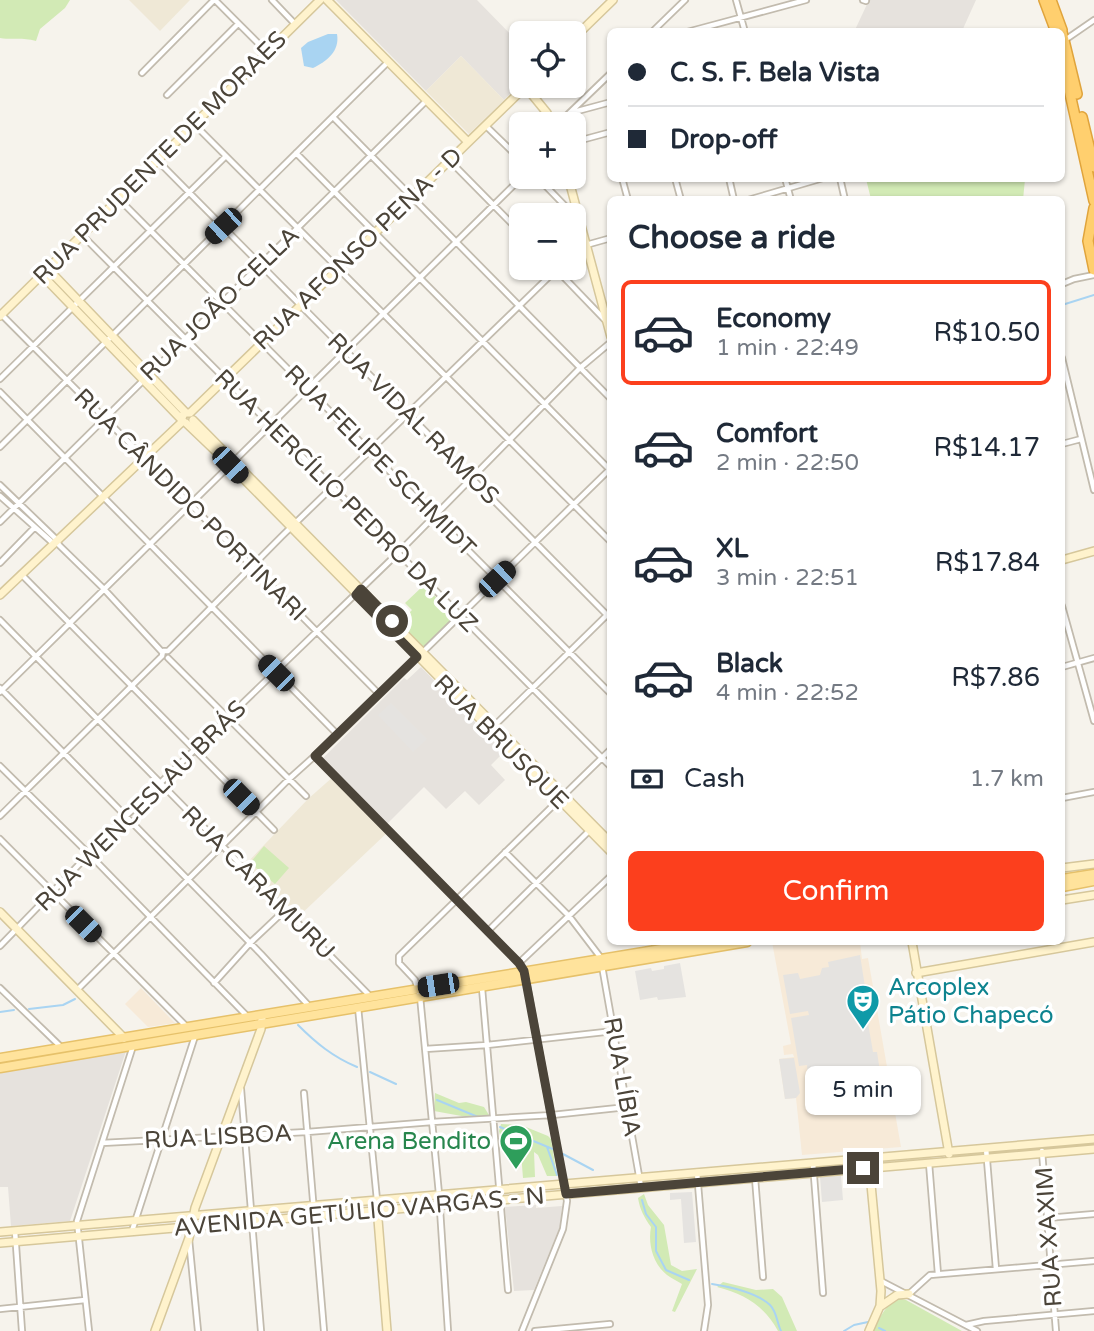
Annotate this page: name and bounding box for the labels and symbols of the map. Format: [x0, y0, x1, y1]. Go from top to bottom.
street label: RUA PRUDENTE DE MORAES [27, 25, 293, 291]
street label: RUA AFONSO PENA - D [248, 142, 468, 356]
car [201, 204, 246, 248]
street label: RUA JOÃO CELLA [135, 221, 305, 387]
street label: RUA VIDAL RAMOS [321, 327, 505, 511]
street label: RUA FELIPE SCHMIDT [278, 359, 482, 563]
street label: RUA HERCÍLIO PEDRO DA LUZ [208, 363, 484, 639]
street label: RUA CÂNDIDO PORTINARI [68, 383, 312, 627]
car [208, 443, 253, 487]
car [475, 557, 520, 601]
route start [376, 605, 408, 637]
car [254, 651, 299, 695]
street label: RUA BRUSQUE [428, 669, 574, 815]
street label: RUA WENCESLAU BRÁS [29, 694, 252, 917]
car [219, 775, 264, 819]
street label: RUA CARAMURU [175, 800, 341, 966]
car [61, 902, 106, 946]
car [416, 971, 461, 999]
place label: Arcoplex Pátio Chapecó [888, 973, 1053, 1030]
theatre icon: Arcoplex Pátio Chapecó [844, 982, 882, 1031]
street label: RUA LÍBIA [597, 1015, 648, 1139]
callout: 5 min [805, 1066, 921, 1116]
street label: RUA LISBOA [143, 1119, 293, 1155]
sports icon: Arena Bendito [497, 1122, 535, 1171]
place label: Arena Bendito [327, 1127, 491, 1156]
route end [847, 1152, 879, 1184]
street label: RUA XAXIM [1030, 1166, 1068, 1308]
street label: AVENIDA GETÚLIO VARGAS - N [172, 1180, 546, 1243]

